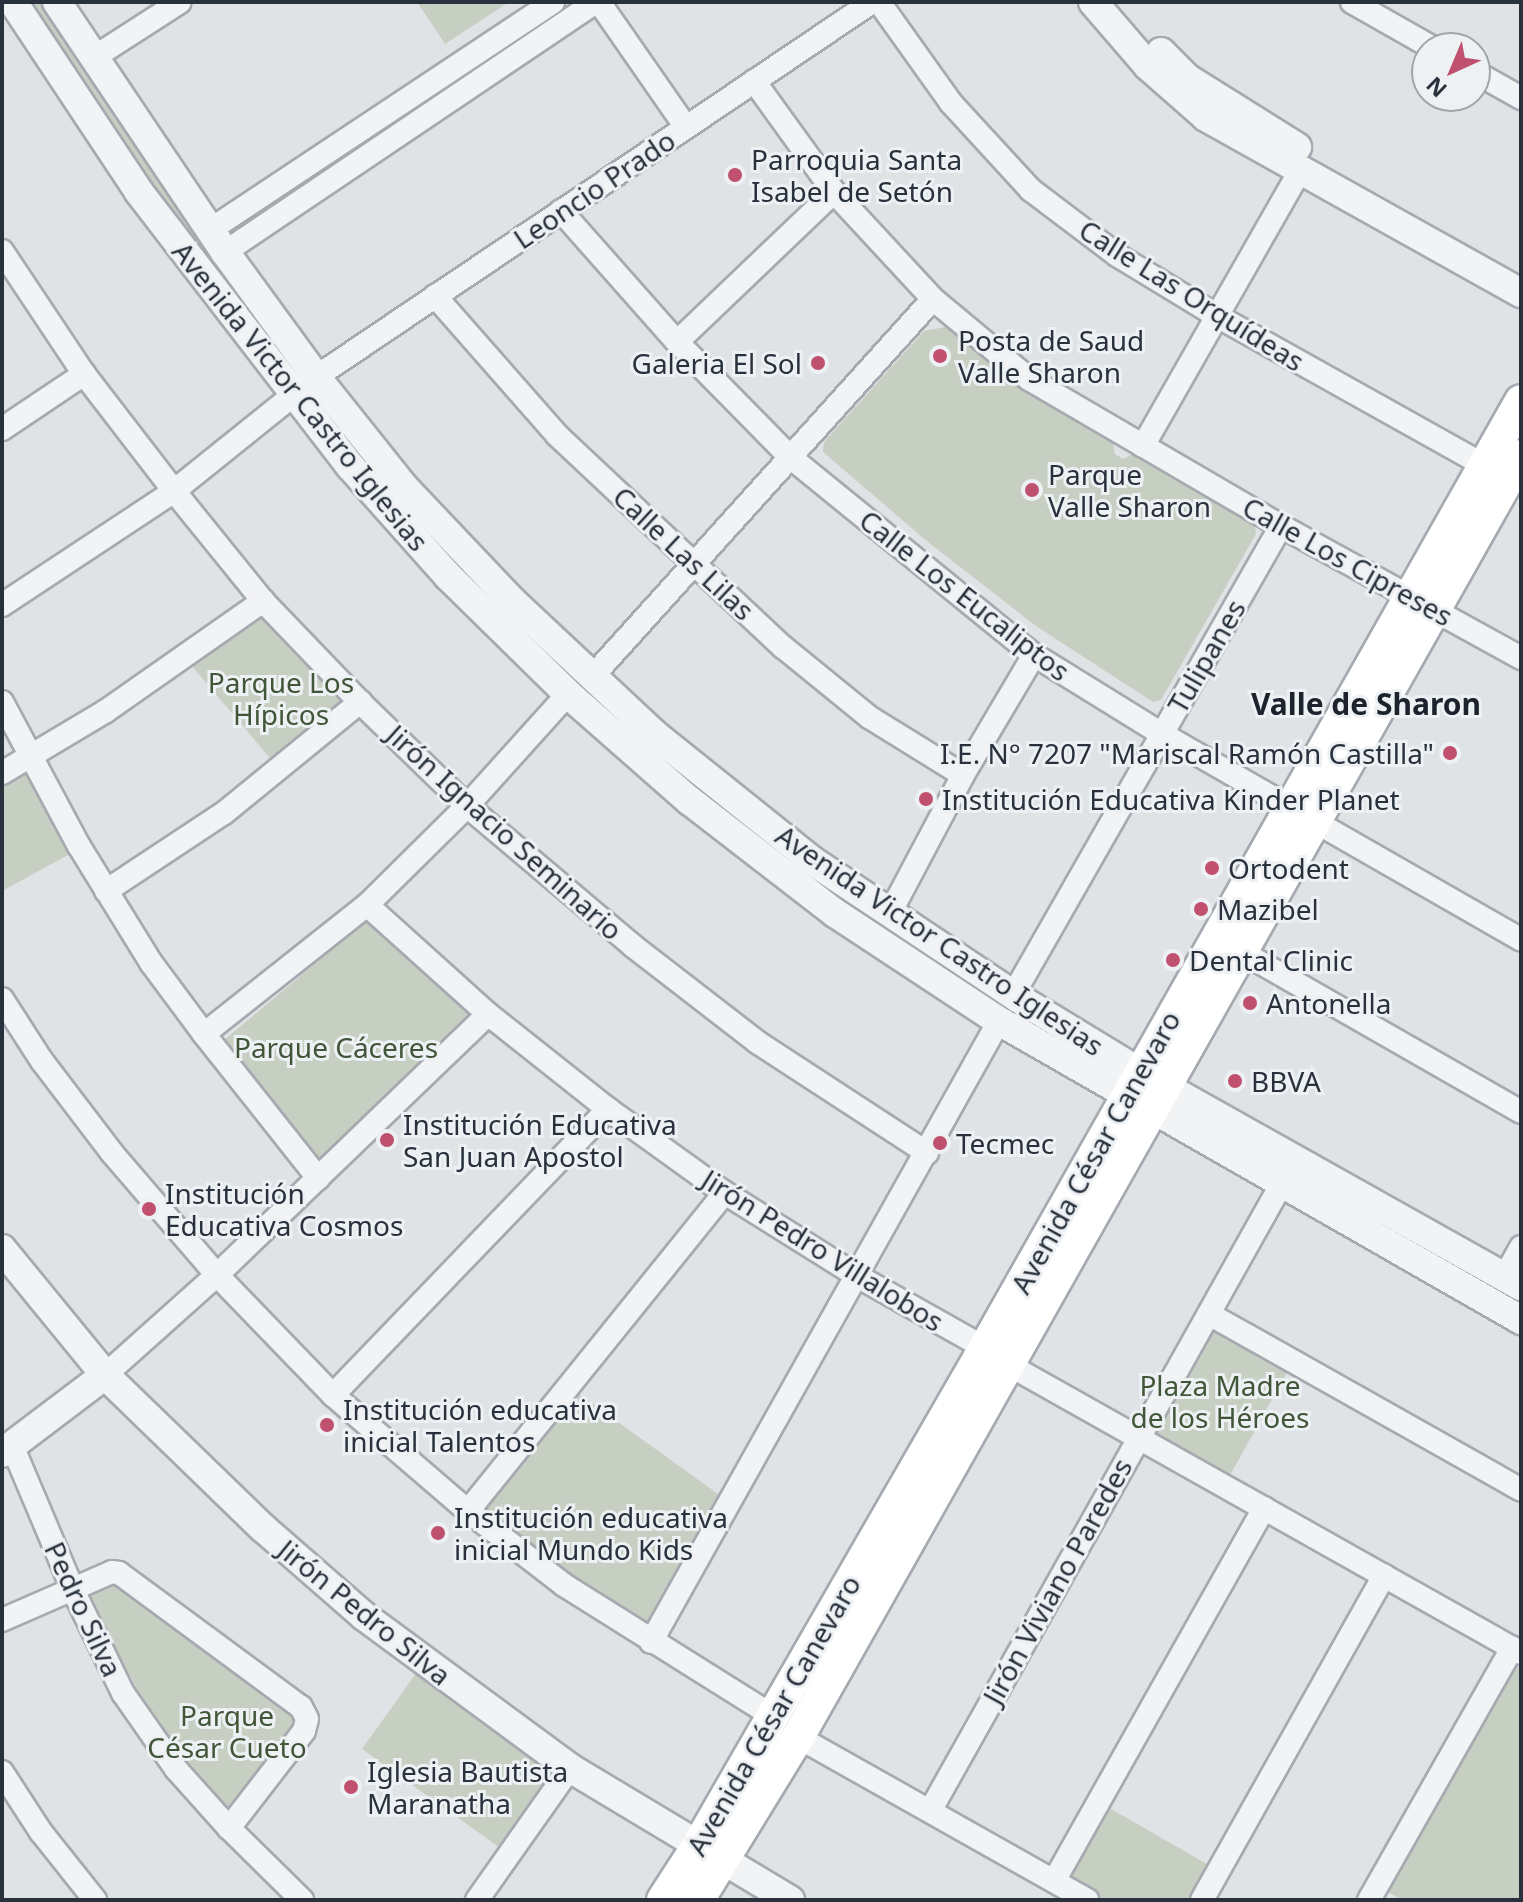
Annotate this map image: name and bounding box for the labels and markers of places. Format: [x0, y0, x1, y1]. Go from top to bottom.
place label: Parroquia Santa Isabel de Setón [751, 142, 962, 208]
marker: Parroquia Santa Isabel de Setón [726, 166, 744, 184]
place label: Posta de Saud Valle Sharon [958, 323, 1144, 389]
marker: Posta de Saud Valle Sharon [929, 345, 951, 367]
place label: Galeria El Sol [632, 346, 802, 380]
marker: Galeria El Sol [809, 354, 827, 372]
place label: Parque Valle Sharon [1048, 457, 1211, 523]
marker: Parque Valle Sharon [1023, 481, 1041, 499]
place label: I.E. N° 7207 "Mariscal Ramón Castilla" [940, 736, 1434, 770]
marker: I.E. N° 7207 "Mariscal Ramón Castilla" [1441, 744, 1459, 762]
place label: Institución Educativa Kinder Planet [942, 782, 1400, 816]
marker: Institución Educativa Kinder Planet [917, 790, 935, 808]
place label: Ortodent [1228, 851, 1349, 885]
marker: Ortodent [1203, 859, 1221, 877]
place label: Mazibel [1217, 892, 1319, 926]
marker: Mazibel [1192, 900, 1210, 918]
place label: Dental Clinic [1189, 943, 1353, 977]
marker: Dental Clinic [1164, 951, 1182, 969]
place label: Antonella [1266, 986, 1391, 1020]
marker: Antonella [1241, 994, 1259, 1012]
place label: BBVA [1251, 1064, 1321, 1098]
marker: BBVA [1226, 1072, 1244, 1090]
place label: Institución Educativa San Juan Apostol [403, 1107, 677, 1173]
place label: Tecmec [956, 1126, 1054, 1160]
marker: Institución Educativa San Juan Apostol [378, 1131, 396, 1149]
marker: Tecmec [931, 1134, 949, 1152]
place label: Institución Educativa Cosmos [165, 1176, 403, 1242]
marker: Institución Educativa Cosmos [140, 1200, 158, 1218]
place label: Institución educativa inicial Talentos [343, 1392, 617, 1458]
marker: Institución educativa inicial Talentos [318, 1416, 336, 1434]
place label: Institución educativa inicial Mundo Kids [454, 1500, 728, 1566]
marker: Institución educativa inicial Mundo Kids [429, 1524, 447, 1542]
place label: Iglesia Bautista Maranatha [367, 1754, 568, 1820]
marker: Iglesia Bautista Maranatha [342, 1778, 360, 1796]

